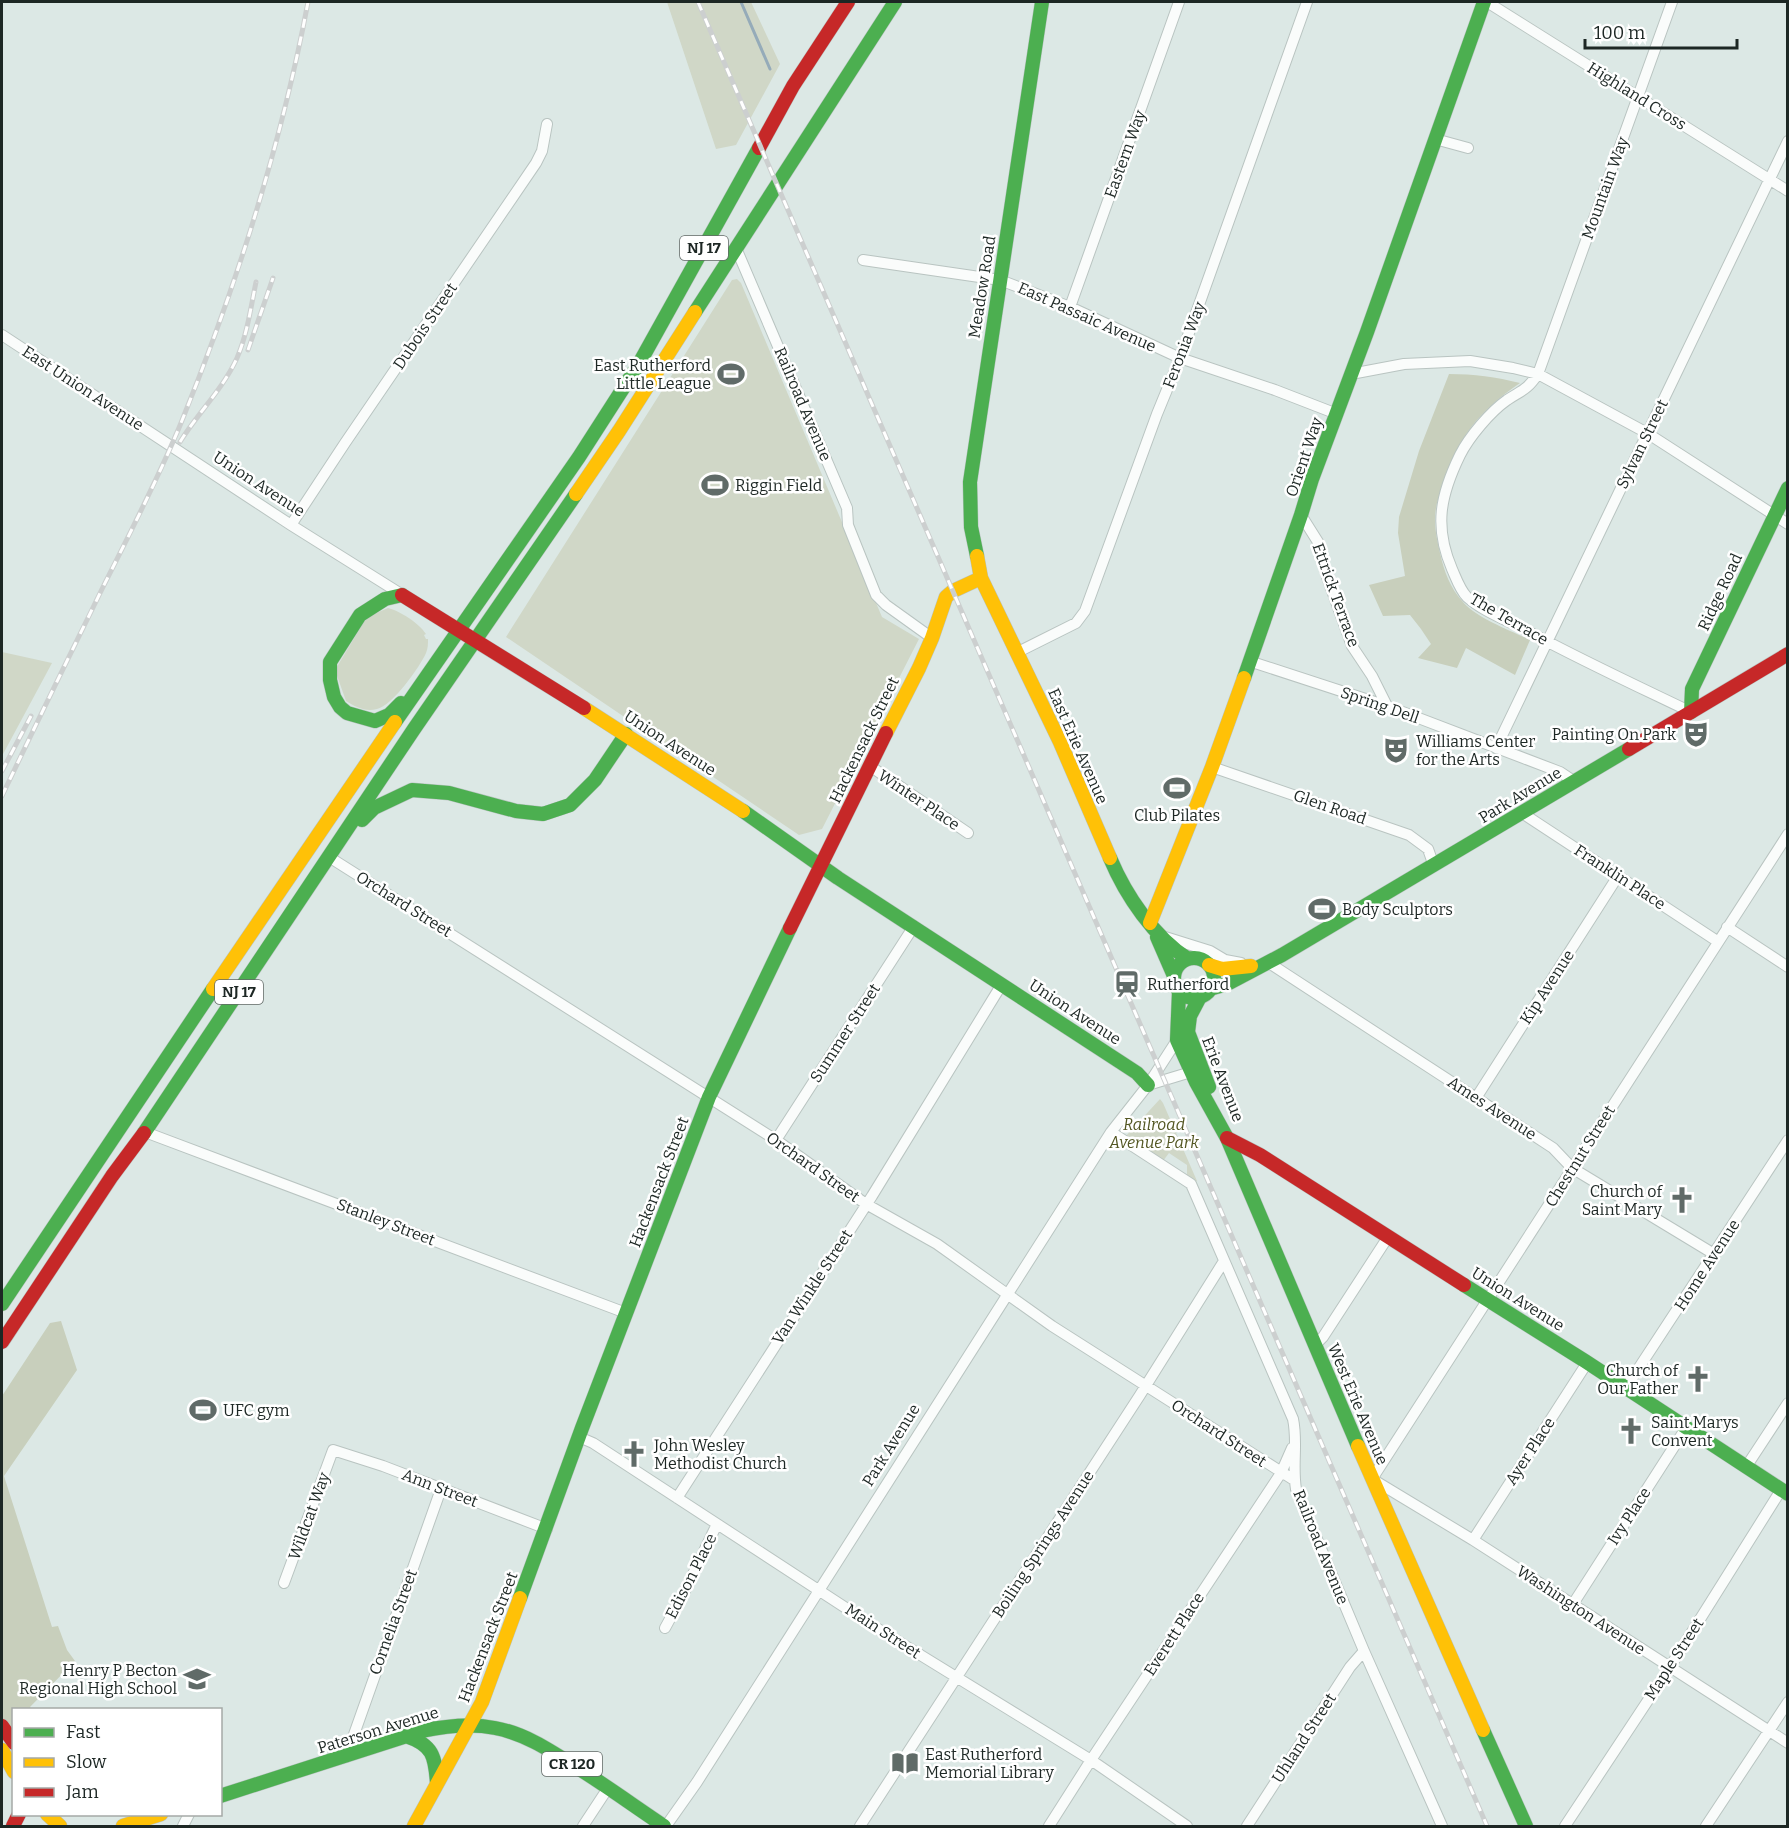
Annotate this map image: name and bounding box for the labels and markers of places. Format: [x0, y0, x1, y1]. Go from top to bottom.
place label: East Rutherford Little League [594, 356, 711, 393]
sports icon: East Rutherford Little League [716, 359, 746, 389]
sports icon: Riggin Field [700, 470, 730, 500]
place label: Riggin Field [735, 476, 823, 495]
theatre icon: Painting On Park [1681, 719, 1711, 749]
place label: Painting On Park [1552, 725, 1676, 744]
place label: Williams Center for the Arts [1416, 732, 1535, 769]
theatre icon: Williams Center for the Arts [1381, 735, 1411, 765]
sports icon: Club Pilates [1162, 773, 1192, 803]
place label: Club Pilates [1134, 806, 1220, 825]
sports icon: Body Sculptors [1307, 894, 1337, 924]
place label: Body Sculptors [1342, 900, 1453, 919]
station icon: Rutherford [1112, 969, 1142, 999]
place label: Rutherford [1147, 975, 1230, 994]
place label: Church of Saint Mary [1582, 1182, 1663, 1219]
church icon: Church of Saint Mary [1667, 1185, 1697, 1215]
place label: Church of Our Father [1597, 1361, 1679, 1398]
church icon: Church of Our Father [1683, 1364, 1713, 1394]
sports icon: UFC gym [188, 1395, 218, 1425]
place label: UFC gym [223, 1401, 289, 1420]
place label: Saint Marys Convent [1651, 1413, 1739, 1450]
church icon: Saint Marys Convent [1616, 1416, 1646, 1446]
place label: John Wesley Methodist Church [653, 1436, 787, 1473]
church icon: John Wesley Methodist Church [619, 1439, 649, 1469]
place label: Henry P Becton Regional High School [19, 1661, 177, 1698]
school or university icon: Henry P Becton Regional High School [182, 1664, 212, 1694]
place label: East Rutherford Memorial Library [925, 1745, 1054, 1782]
library icon: East Rutherford Memorial Library [890, 1748, 920, 1778]

